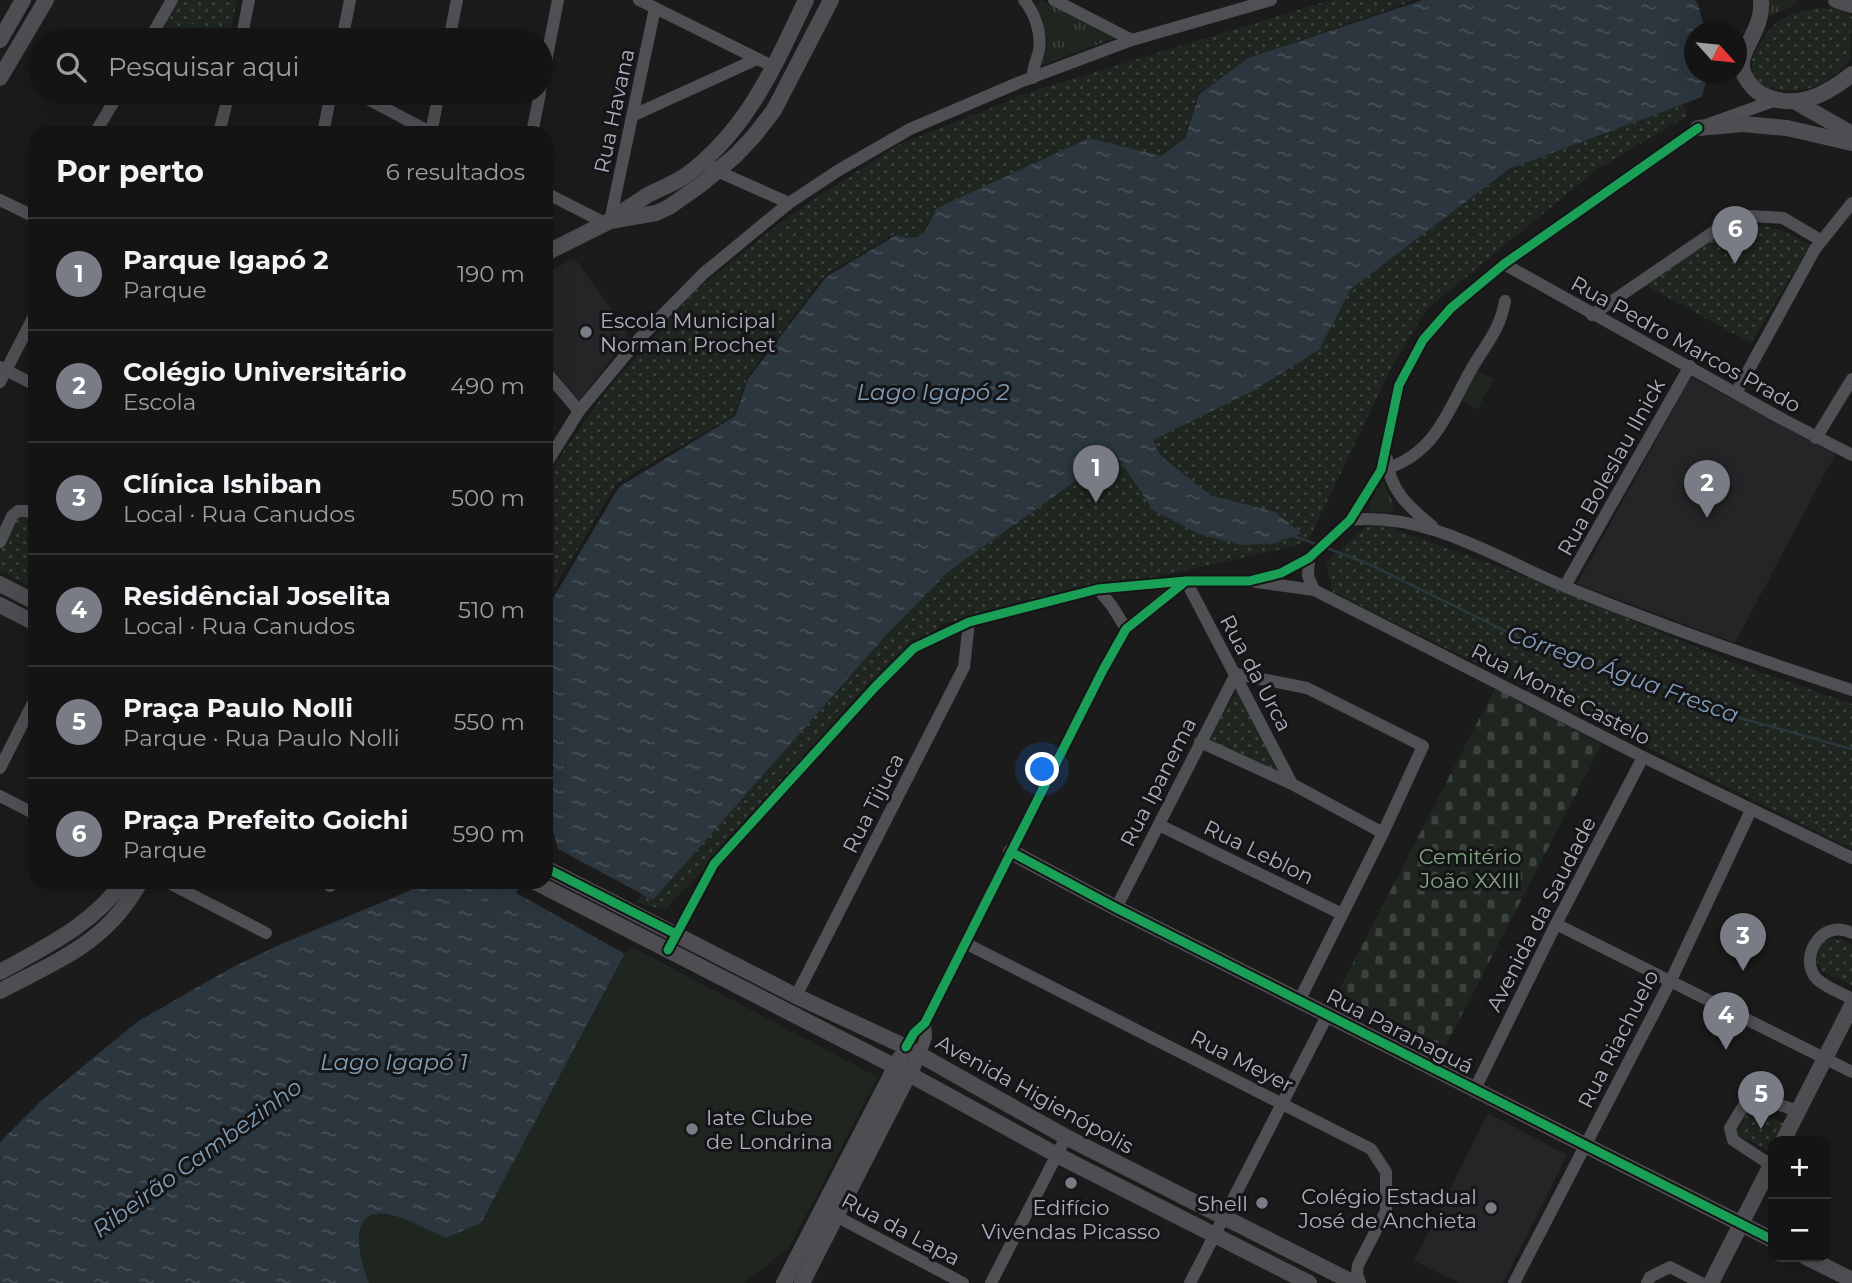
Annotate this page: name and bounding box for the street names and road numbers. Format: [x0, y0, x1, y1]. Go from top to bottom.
street label: Rua Havana [589, 47, 639, 175]
street label: Rua Pedro Marcos Prado [1567, 270, 1805, 418]
street label: Rua Boleslau Ilnick [1552, 374, 1670, 560]
street label: Rua da Urca [1215, 610, 1297, 736]
street label: Rua Monte Castelo [1467, 638, 1655, 750]
street label: Rua Ipanema [1115, 713, 1201, 851]
street label: Rua Tijuca [837, 749, 909, 857]
street label: Avenida da Saudade [1481, 812, 1601, 1016]
street label: Rua Leblon [1200, 815, 1318, 889]
street label: Rua Riachuelo [1572, 966, 1664, 1112]
street label: Rua Paranaguá [1322, 983, 1478, 1079]
street label: Rua Meyer [1186, 1024, 1298, 1098]
street label: Avenida Higienópolis [932, 1029, 1138, 1159]
street label: Rua da Lapa [837, 1187, 965, 1271]

